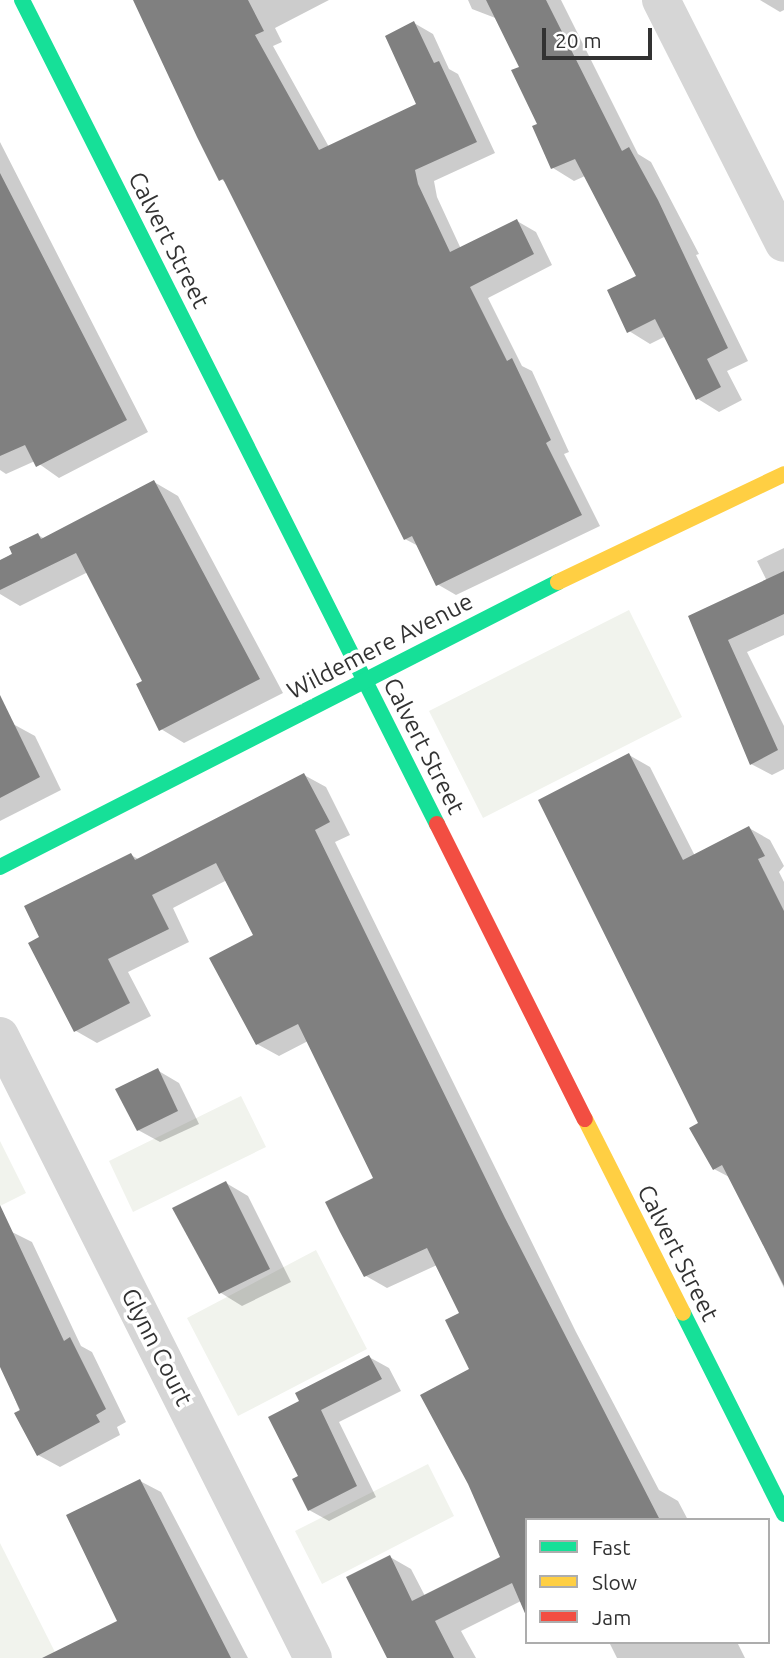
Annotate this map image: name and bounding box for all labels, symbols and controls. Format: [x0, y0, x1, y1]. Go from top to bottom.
scale bar [546, 14, 656, 58]
text: 20 m [555, 28, 602, 52]
street label: Calvert Street [122, 167, 216, 313]
street label: Wildemere Avenue [282, 587, 478, 705]
street label: Calvert Street [377, 673, 471, 819]
street label: Calvert Street [631, 1180, 725, 1326]
street label: Glynn Court [115, 1284, 199, 1410]
legend [525, 1518, 770, 1644]
text: Fast [592, 1535, 630, 1559]
text: Slow [592, 1570, 637, 1594]
text: Jam [592, 1605, 631, 1629]

